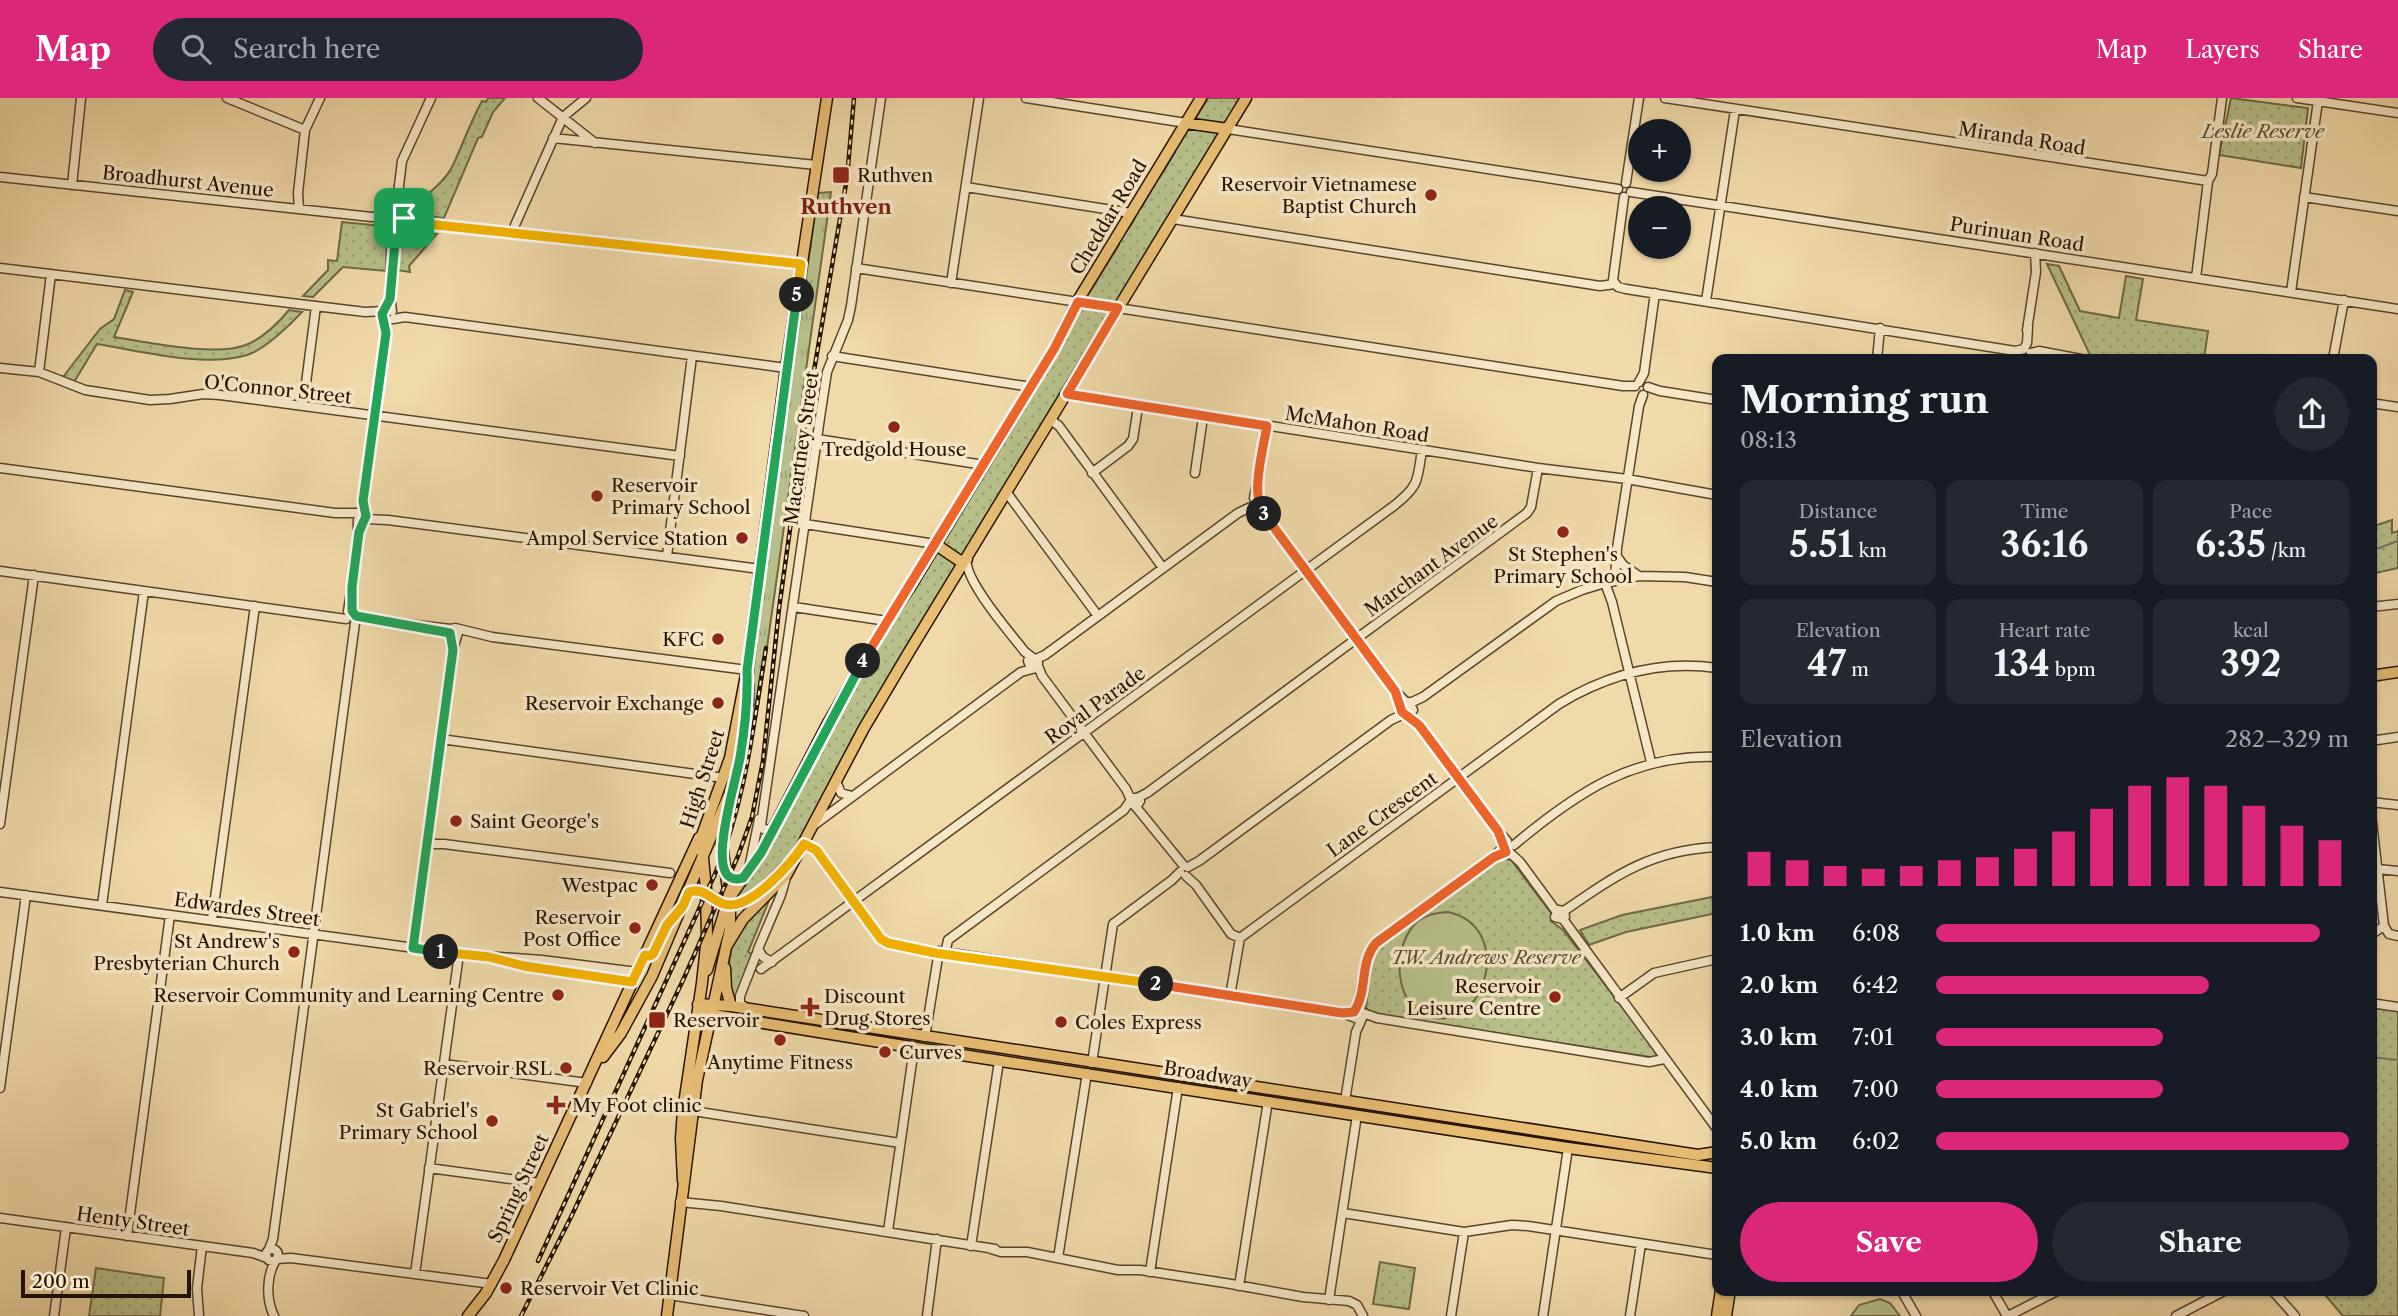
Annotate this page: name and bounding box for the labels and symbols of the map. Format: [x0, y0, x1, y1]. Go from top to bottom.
street label: Miranda Road [1957, 117, 2087, 160]
park label: Leslie Reserve [2200, 120, 2325, 143]
street label: Cheddar Road [1065, 155, 1152, 279]
street label: Broadhurst Avenue [101, 161, 275, 202]
place label: Ruthven [857, 164, 933, 187]
marker: Ruthven [831, 165, 851, 185]
place label: Reservoir Vietnamese Baptist Church [1220, 173, 1417, 218]
marker: Reservoir Vietnamese Baptist Church [1423, 187, 1439, 203]
pin [374, 188, 434, 248]
district label: Ruthven [800, 194, 892, 219]
street label: Purinuan Road [1948, 213, 2086, 257]
pin: 5 [780, 278, 814, 312]
street label: O'Connor Street [203, 370, 353, 409]
street label: Macartney Street [779, 370, 824, 526]
street label: McMahon Road [1283, 402, 1431, 447]
marker: Tredgold House [886, 419, 902, 435]
place label: Tredgold House [822, 438, 967, 461]
place label: Reservoir Primary School [611, 474, 751, 519]
marker: Reservoir Primary School [589, 488, 605, 504]
pin: 3 [1246, 496, 1282, 532]
street label: Marchant Avenue [1360, 509, 1502, 621]
marker: St Stephen's Primary School [1555, 524, 1571, 540]
place label: Ampol Service Station [525, 527, 728, 550]
marker: Ampol Service Station [734, 530, 750, 546]
place label: St Stephen's Primary School [1493, 543, 1633, 588]
place label: KFC [662, 628, 704, 651]
marker: KFC [710, 631, 726, 647]
pin: 4 [846, 644, 880, 678]
street label: Royal Parade [1041, 661, 1150, 749]
place label: Reservoir Exchange [525, 692, 704, 715]
marker: Reservoir Exchange [710, 695, 726, 711]
street label: High Street [676, 726, 729, 832]
street label: Lane Crescent [1323, 767, 1442, 862]
place label: Saint George's [470, 810, 599, 833]
marker: Saint George's [448, 813, 464, 829]
place label: Westpac [561, 874, 638, 897]
marker: Westpac [644, 877, 660, 893]
street label: Edwardes Street [173, 888, 322, 931]
place label: Reservoir Post Office [523, 906, 621, 951]
marker: Reservoir Post Office [627, 920, 643, 936]
place label: St Andrew's Presbyterian Church [93, 930, 280, 975]
pin: 1 [424, 934, 458, 970]
marker: St Andrew's Presbyterian Church [286, 944, 302, 960]
park label: T.W. Andrews Reserve [1391, 946, 1582, 969]
pin: 2 [1138, 966, 1174, 1001]
place label: Reservoir Leisure Centre [1406, 975, 1541, 1020]
place label: Reservoir Community and Learning Centre [153, 984, 544, 1007]
place label: Discount Drug Stores [824, 985, 931, 1030]
marker: Reservoir Community and Learning Centre [550, 987, 566, 1003]
marker: Reservoir Leisure Centre [1547, 989, 1563, 1005]
marker: Discount Drug Stores [802, 999, 818, 1015]
place label: Reservoir [673, 1009, 760, 1032]
marker: Reservoir [647, 1010, 667, 1030]
place label: Coles Express [1075, 1011, 1202, 1034]
marker: Coles Express [1053, 1014, 1069, 1030]
marker: Anytime Fitness [772, 1032, 788, 1048]
place label: Curves [899, 1041, 962, 1064]
marker: Curves [877, 1044, 893, 1060]
place label: Anytime Fitness [706, 1051, 853, 1074]
street label: Broadway [1162, 1056, 1254, 1093]
place label: Reservoir RSL [423, 1057, 553, 1080]
marker: Reservoir RSL [558, 1060, 574, 1076]
place label: My Foot clinic [572, 1094, 701, 1117]
marker: My Foot clinic [546, 1095, 566, 1115]
place label: St Gabriel's Primary School [339, 1099, 478, 1144]
marker: St Gabriel's Primary School [484, 1113, 500, 1129]
street label: Spring Street [483, 1130, 554, 1246]
street label: Henty Street [75, 1202, 191, 1241]
scale bar [21, 1267, 191, 1299]
place label: Reservoir Vet Clinic [520, 1277, 699, 1300]
marker: Reservoir Vet Clinic [498, 1280, 514, 1296]

